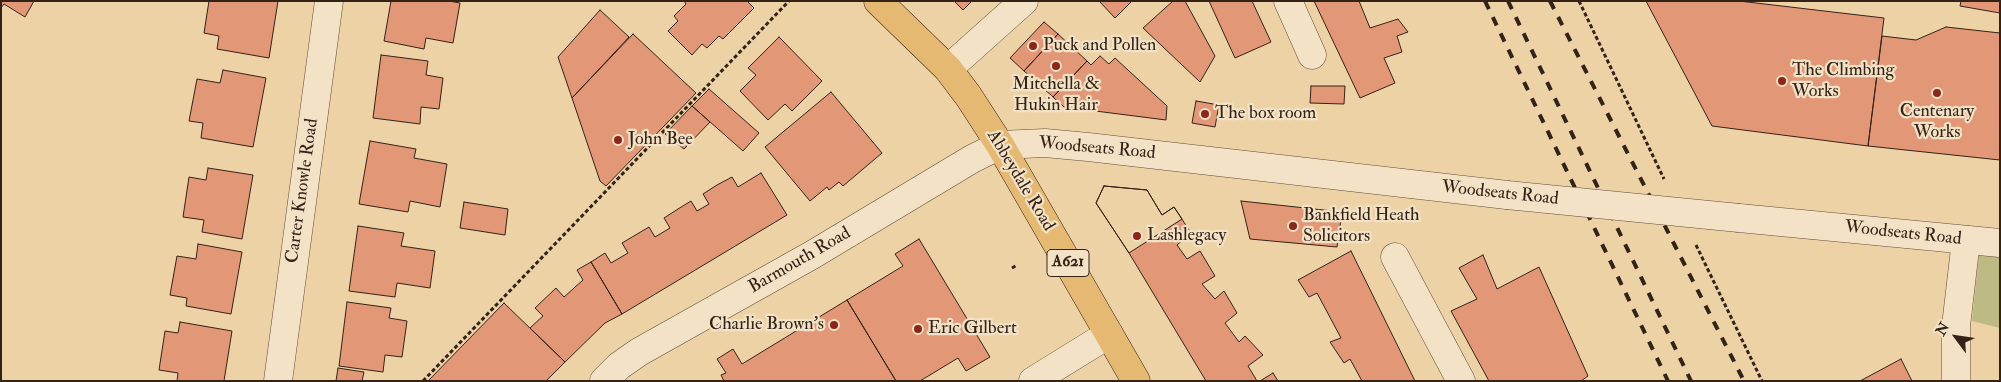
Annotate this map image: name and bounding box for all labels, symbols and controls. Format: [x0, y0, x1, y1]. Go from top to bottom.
place label: Puck and Pollen [1043, 35, 1156, 57]
marker: Puck and Pollen [1027, 40, 1039, 52]
marker: Mitchella & Hukin Hair [1050, 60, 1062, 72]
place label: The Climbing Works [1792, 60, 1894, 102]
place label: Mitchella & Hukin Hair [1012, 74, 1100, 116]
marker: The Climbing Works [1776, 75, 1788, 87]
marker: Centenary Works [1931, 87, 1943, 99]
place label: Centenary Works [1900, 101, 1974, 144]
place label: The box room [1215, 103, 1316, 125]
marker: The box room [1199, 108, 1211, 120]
street label: Carter Knowle Road [282, 117, 324, 265]
street label: Abbeydale Road [981, 127, 1059, 235]
place label: John Bee [628, 129, 693, 151]
street label: Woodseats Road [1038, 133, 1156, 165]
marker: John Bee [612, 134, 624, 146]
street label: Woodseats Road [1440, 177, 1560, 211]
place label: Bankfield Heath Solicitors [1303, 205, 1419, 248]
street label: Woodseats Road [1843, 217, 1963, 251]
marker: Bankfield Heath Solicitors [1287, 220, 1299, 232]
street label: Barmouth Road [745, 223, 855, 299]
place label: Lashlegacy [1147, 225, 1227, 247]
marker: Lashlegacy [1131, 230, 1143, 242]
road number: A621 [1047, 250, 1089, 276]
north arrow [1931, 312, 1981, 362]
place label: Charlie Brown's [709, 314, 824, 336]
place label: Eric Gilbert [928, 318, 1017, 340]
marker: Charlie Brown's [828, 319, 840, 331]
text: N [1932, 319, 1953, 339]
marker: Eric Gilbert [912, 323, 924, 335]

